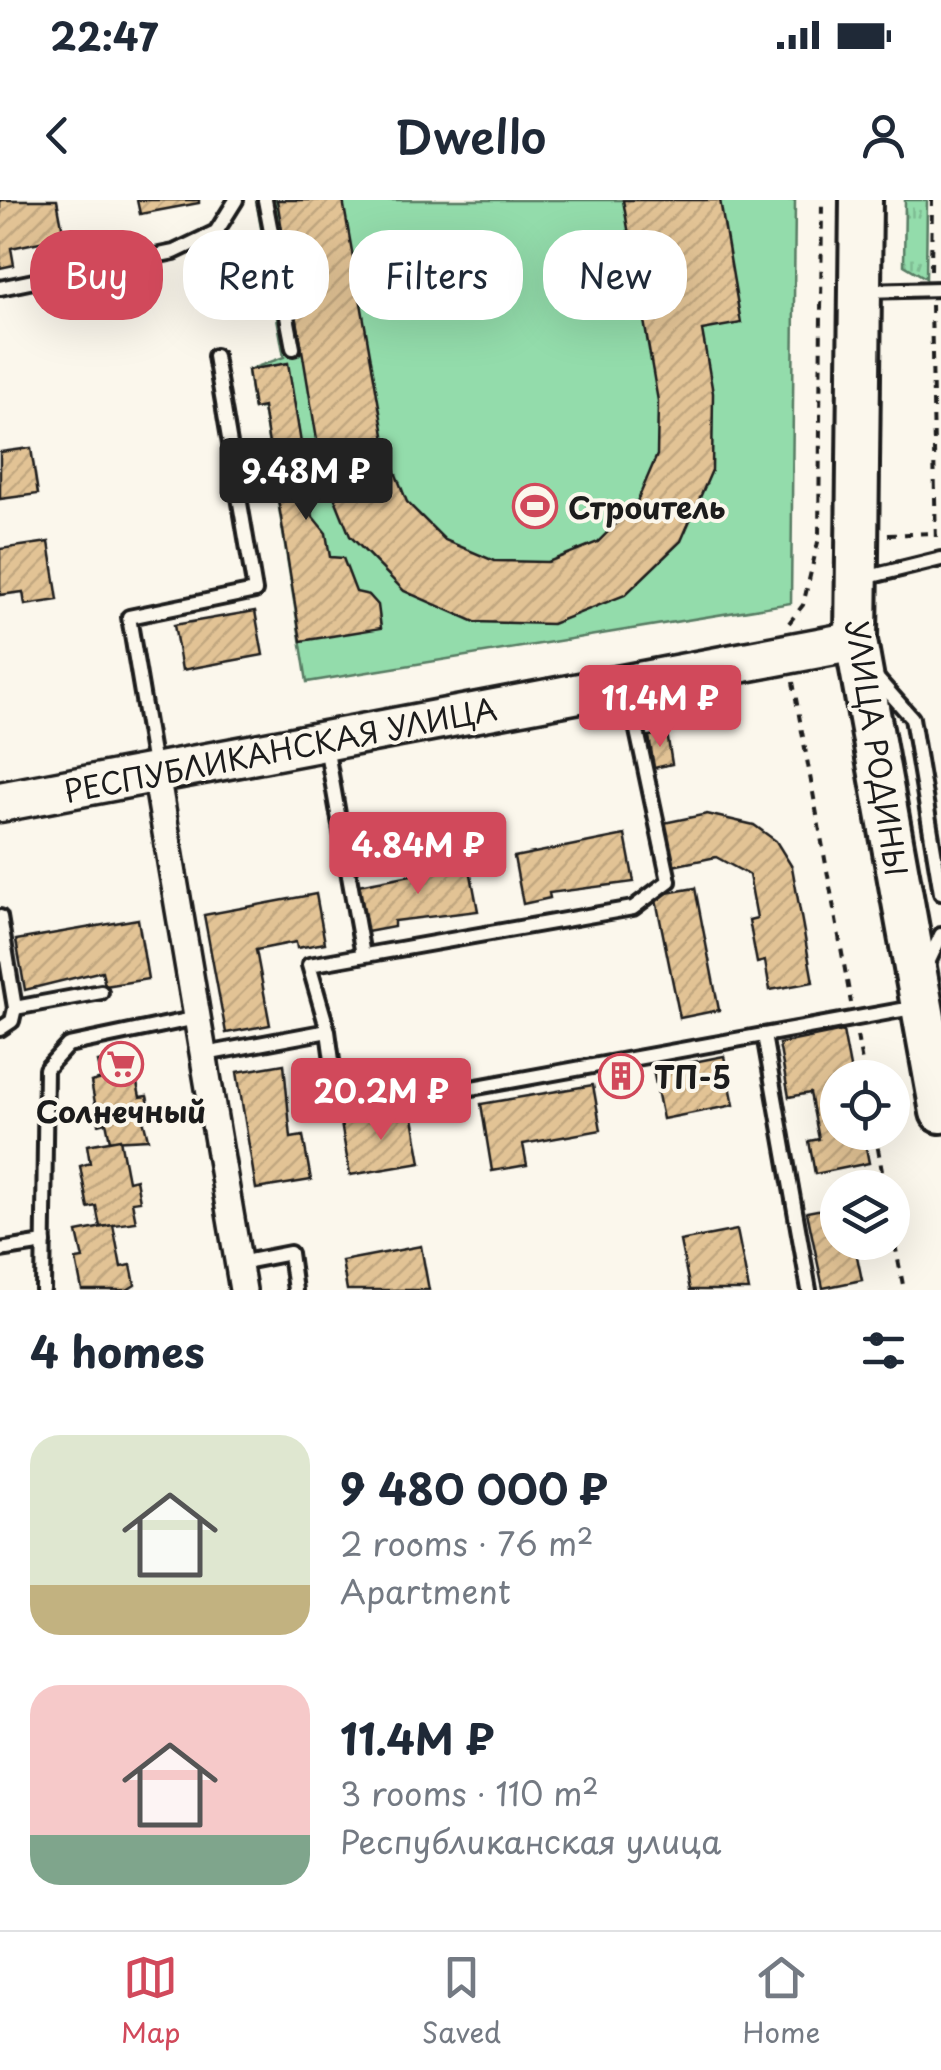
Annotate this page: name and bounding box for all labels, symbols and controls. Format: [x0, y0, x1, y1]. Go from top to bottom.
text: 22:47 [50, 7, 158, 64]
text: Dwello [395, 101, 546, 169]
icon: back [30, 108, 85, 163]
icon: person [856, 108, 911, 163]
chip: Buy [30, 230, 163, 320]
chip: Rent [183, 230, 329, 320]
chip: Filters [349, 230, 523, 320]
chip: New [543, 230, 687, 320]
pin: 9.48M ₽ [214, 438, 398, 523]
text: 9.48M ₽ [242, 446, 371, 494]
sports icon: Строитель [512, 483, 558, 529]
place label: Строитель [568, 484, 725, 529]
street label: УЛИЦА РОДИНЫ [836, 617, 920, 879]
pin: 11.4M ₽ [568, 665, 752, 750]
text: 11.4M ₽ [601, 673, 719, 721]
street label: РЕСПУБЛИКАНСКАЯ УЛИЦА [60, 685, 500, 813]
pin: 4.84M ₽ [326, 812, 510, 897]
text: 4.84M ₽ [351, 820, 485, 868]
supermarket icon: Солнечный [98, 1041, 144, 1087]
building icon: ТП-5 [598, 1053, 644, 1099]
place label: ТП-5 [654, 1054, 731, 1099]
pin: 20.2M ₽ [289, 1058, 473, 1143]
map controls [820, 1060, 910, 1260]
button: locate [820, 1060, 910, 1150]
text: 20.2M ₽ [313, 1066, 449, 1114]
place label: Солнечный [36, 1088, 206, 1133]
button: layers [820, 1170, 910, 1260]
text: 4 homes [30, 1319, 205, 1382]
icon: filters [856, 1323, 911, 1378]
text: 9 480 000 ₽ [340, 1456, 608, 1519]
icon: home [110, 1475, 230, 1595]
text: 2 rooms · 76 m² [340, 1519, 594, 1567]
text: Apartment [340, 1567, 511, 1615]
text: 11.4M ₽ [340, 1706, 494, 1769]
icon: home [110, 1725, 230, 1845]
text: 3 rooms · 110 m² [340, 1769, 599, 1817]
text: Республиканская улица [340, 1817, 721, 1865]
tab: Map [121, 1950, 180, 2053]
tab: Saved [422, 1950, 501, 2053]
tab: Home [742, 1950, 820, 2053]

